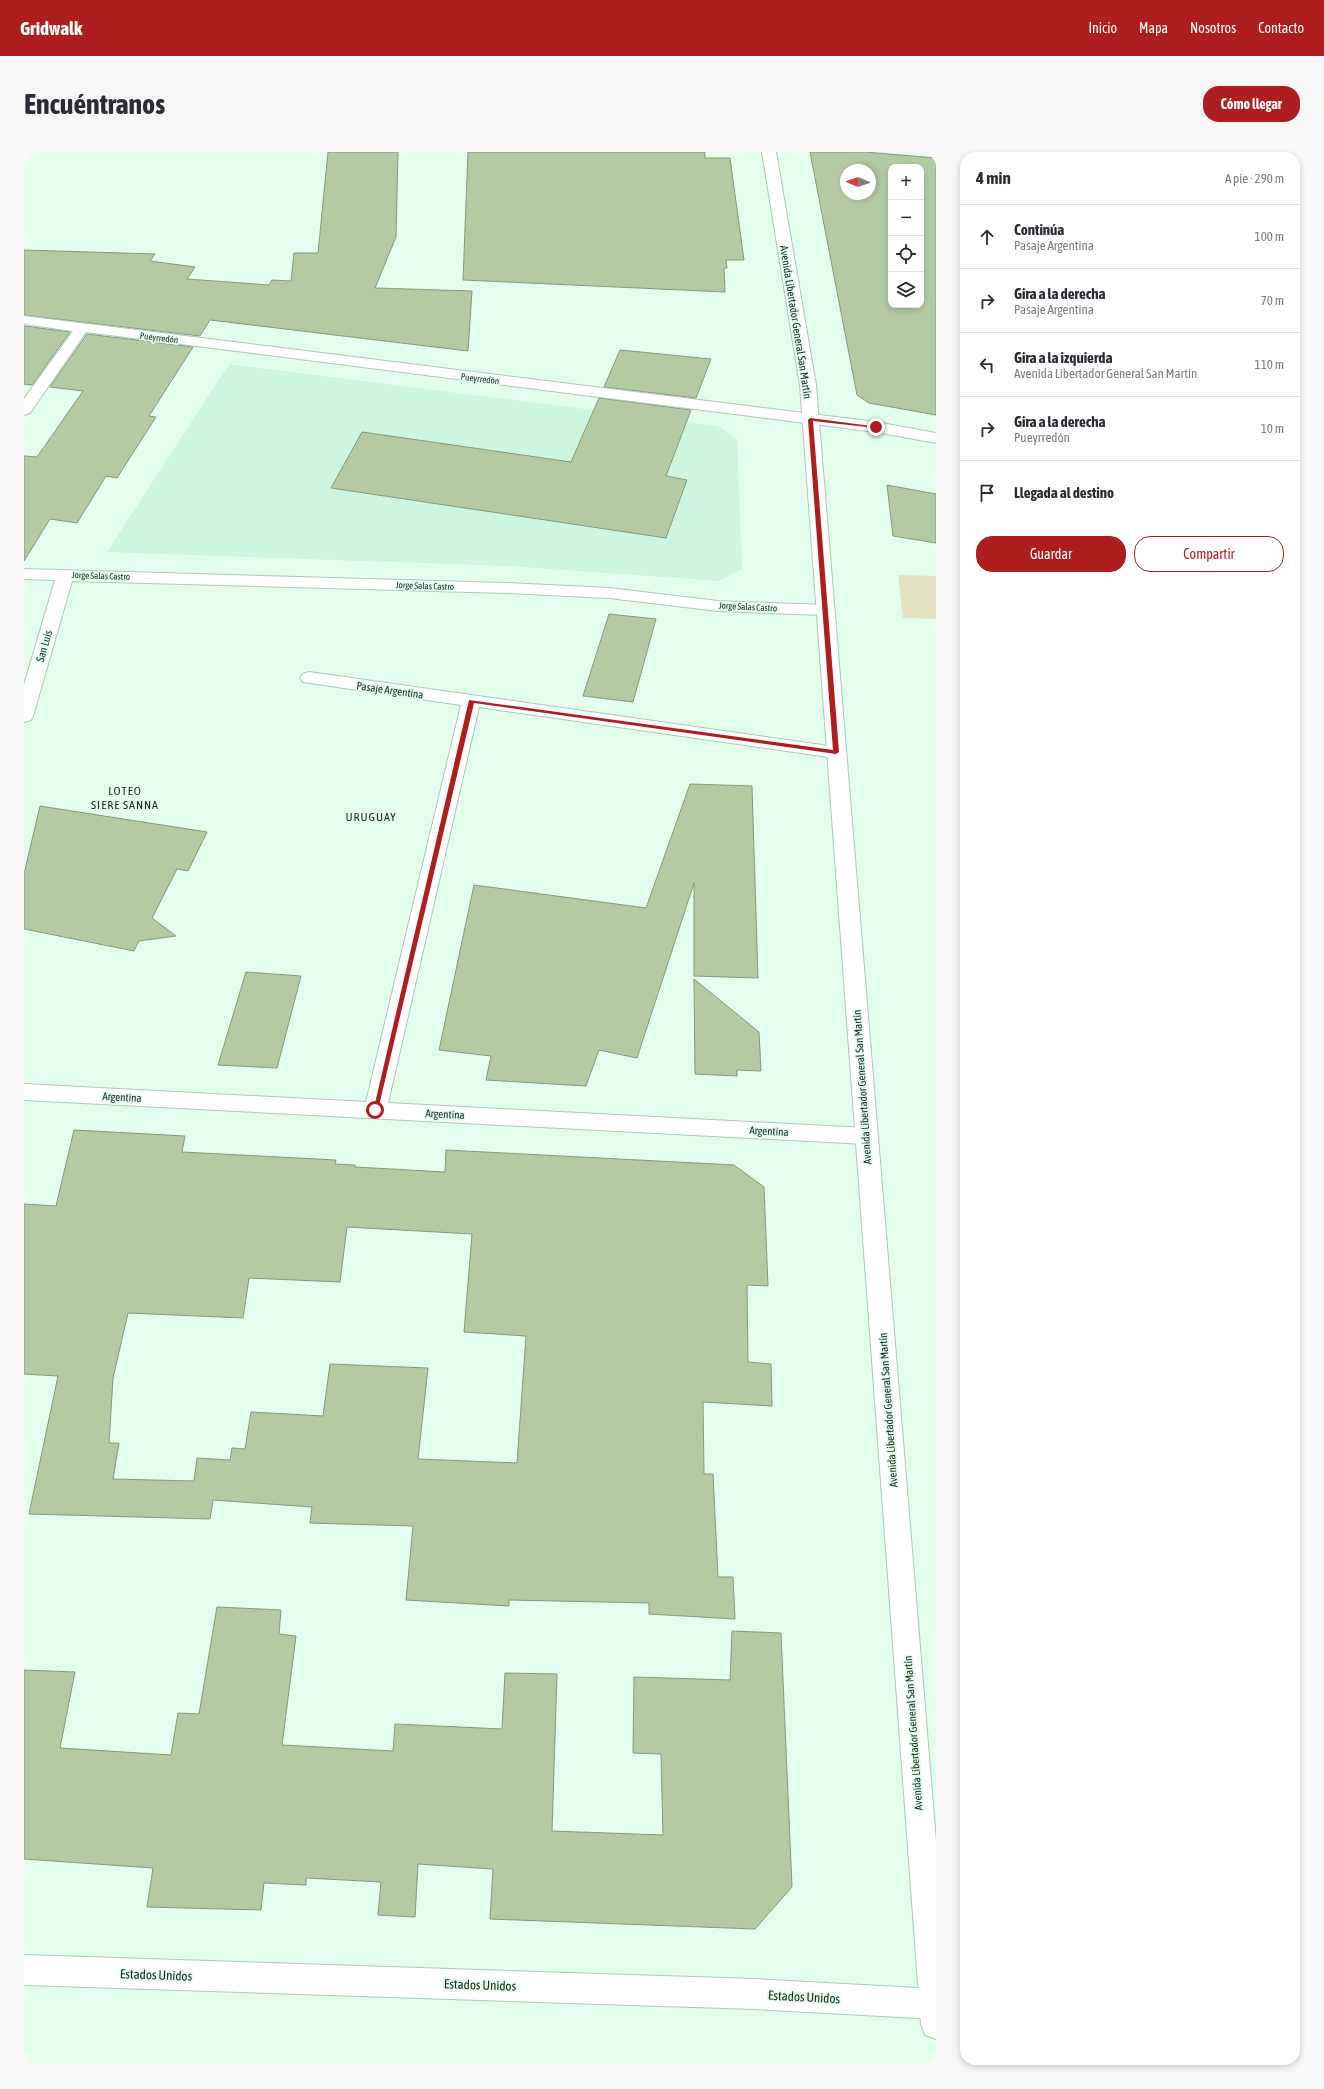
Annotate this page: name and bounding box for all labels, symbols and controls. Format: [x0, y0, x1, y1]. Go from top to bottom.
text: Gridwalk [20, 17, 82, 39]
text: Inicio [1088, 20, 1117, 36]
text: Mapa [1139, 20, 1168, 36]
text: Nosotros [1190, 20, 1236, 36]
text: Contacto [1258, 20, 1304, 36]
button: Cómo llegar [1203, 86, 1300, 122]
text: Encuéntranos [24, 88, 165, 120]
north arrow [840, 164, 876, 200]
map controls [888, 164, 924, 308]
button: + [888, 164, 924, 200]
text: 4 min [976, 168, 1011, 188]
text: A pie · 290 m [1225, 171, 1284, 186]
button: − [888, 200, 924, 236]
text: Continúa [1014, 221, 1064, 238]
icon: ahead [976, 226, 998, 248]
text: 100 m [1255, 229, 1284, 244]
button: locate [888, 236, 924, 272]
text: Pasaje Argentina [1014, 238, 1094, 253]
street label: Avenida Libertador General San Martín [778, 245, 814, 399]
button: layers [888, 272, 924, 308]
text: Gira a la derecha [1014, 285, 1105, 302]
icon: right [976, 290, 998, 312]
text: 70 m [1261, 293, 1284, 308]
text: Pasaje Argentina [1014, 302, 1094, 317]
street label: Pueyrredón [139, 331, 179, 345]
text: Gira a la izquierda [1014, 349, 1112, 366]
icon: left [976, 354, 998, 376]
text: 110 m [1255, 357, 1284, 372]
text: Avenida Libertador General San Martín [1014, 366, 1197, 381]
street label: Pueyrredón [460, 372, 500, 386]
text: Gira a la derecha [1014, 413, 1105, 430]
route end [867, 418, 885, 436]
icon: right [976, 418, 998, 440]
text: 10 m [1261, 421, 1284, 436]
text: Pueyrredón [1014, 430, 1070, 445]
icon: arrive [976, 482, 998, 504]
text: Llegada al destino [1014, 484, 1114, 501]
button: Guardar [976, 536, 1126, 572]
button: Compartir [1134, 536, 1284, 572]
street label: Jorge Salas Castro [72, 570, 130, 582]
street label: Jorge Salas Castro [396, 580, 454, 592]
street label: Jorge Salas Castro [719, 600, 777, 614]
street label: San Luis [34, 629, 54, 663]
street label: Pasaje Argentina [356, 679, 424, 701]
district label: LOTEO SIERE SANNA [91, 784, 159, 812]
district label: URUGUAY [345, 810, 397, 824]
street label: Avenida Libertador General San Martín [851, 1009, 873, 1165]
street label: Argentina [102, 1090, 142, 1104]
route start [366, 1101, 384, 1119]
street label: Argentina [425, 1107, 465, 1121]
street label: Argentina [749, 1124, 789, 1138]
street label: Avenida Libertador General San Martín [877, 1332, 899, 1488]
street label: Avenida Libertador General San Martín [902, 1655, 924, 1811]
street label: Estados Unidos [120, 1966, 193, 1984]
street label: Estados Unidos [444, 1976, 517, 1994]
street label: Estados Unidos [767, 1988, 841, 2006]

